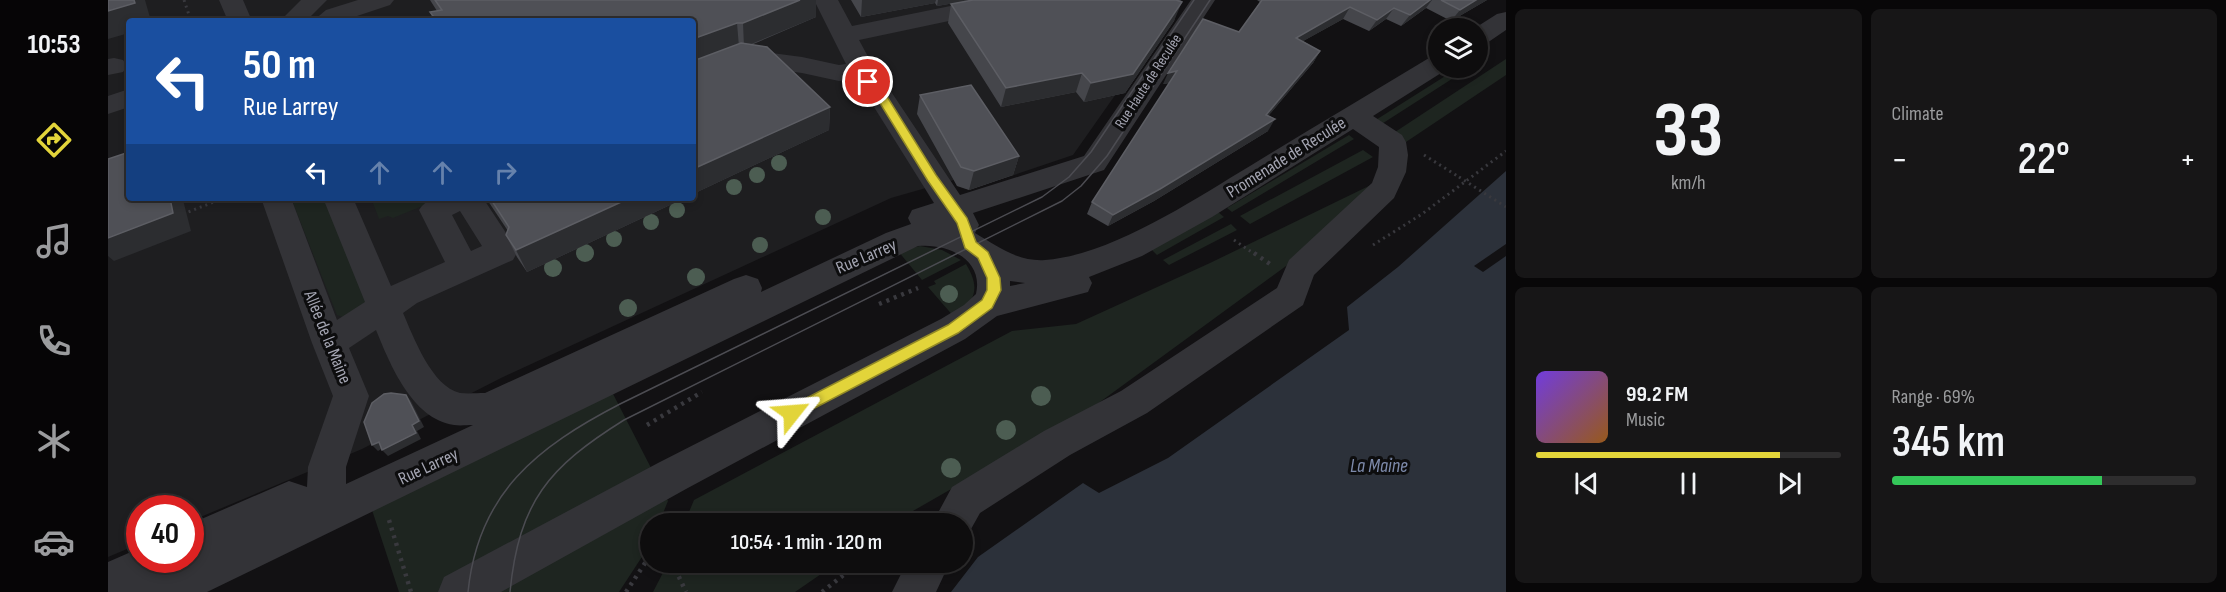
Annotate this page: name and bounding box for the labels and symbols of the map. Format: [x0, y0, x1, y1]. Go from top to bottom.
street label: Rue Haute de Reculée [1111, 31, 1186, 132]
pin [842, 56, 893, 107]
street label: Promenade de Reculée [1223, 112, 1350, 202]
street label: Rue Larrey [833, 234, 900, 279]
street label: Allée de la Maine [299, 287, 356, 387]
position arrow [760, 381, 824, 445]
street label: Rue Larrey [395, 443, 462, 489]
water label: La Maine [1350, 454, 1408, 478]
speed limit sign: 40 [126, 495, 204, 573]

